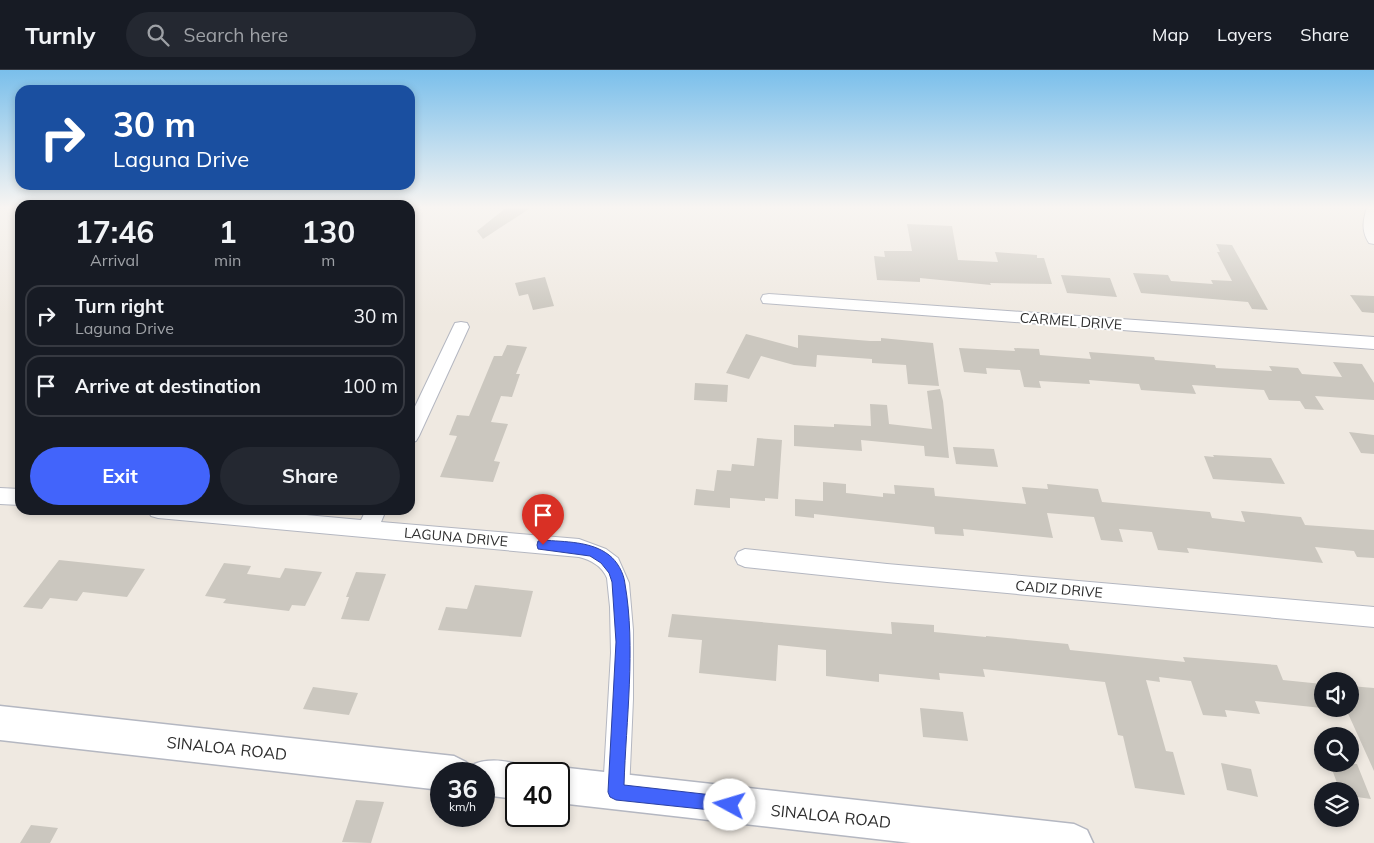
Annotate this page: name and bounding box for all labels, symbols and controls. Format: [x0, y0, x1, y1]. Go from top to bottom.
search box [126, 12, 476, 57]
text: Turnly [25, 20, 96, 50]
icon: search [144, 21, 172, 49]
text: Search here [184, 23, 288, 47]
text: Map [1152, 23, 1189, 46]
text: Layers [1217, 23, 1272, 46]
text: Share [1300, 23, 1349, 46]
text: 30 m [113, 102, 196, 146]
icon: right [30, 105, 95, 170]
text: Laguna Drive [113, 145, 249, 173]
text: 17:46 [75, 213, 154, 251]
text: 1 [219, 213, 237, 251]
text: 130 [301, 213, 355, 251]
text: Arrival [90, 250, 139, 270]
text: min [214, 250, 241, 270]
text: m [321, 250, 335, 270]
text: Turn right [75, 294, 164, 318]
icon: right [32, 302, 60, 330]
text: 30 m [354, 304, 398, 328]
street label: CARMEL DRIVE [1019, 308, 1123, 334]
text: Laguna Drive [75, 318, 174, 338]
icon: arrive [32, 372, 60, 400]
text: Arrive at destination [75, 374, 261, 398]
text: 100 m [342, 374, 398, 398]
button: Exit [30, 447, 210, 505]
button: Share [220, 447, 400, 505]
pin [522, 494, 564, 545]
icon: arrive [529, 501, 557, 529]
street label: LAGUNA DRIVE [403, 523, 509, 551]
street label: CADIZ DRIVE [1015, 576, 1103, 602]
map controls [1314, 672, 1359, 827]
button: sound [1314, 672, 1359, 717]
button: search [1314, 727, 1359, 772]
street label: SINALOA ROAD [166, 732, 288, 764]
speed limit sign: 40 [505, 762, 570, 827]
text: 36 [447, 773, 478, 804]
position arrow [703, 778, 755, 830]
button: layers [1314, 782, 1359, 827]
text: km/h [449, 799, 476, 814]
street label: SINALOA ROAD [770, 800, 892, 832]

